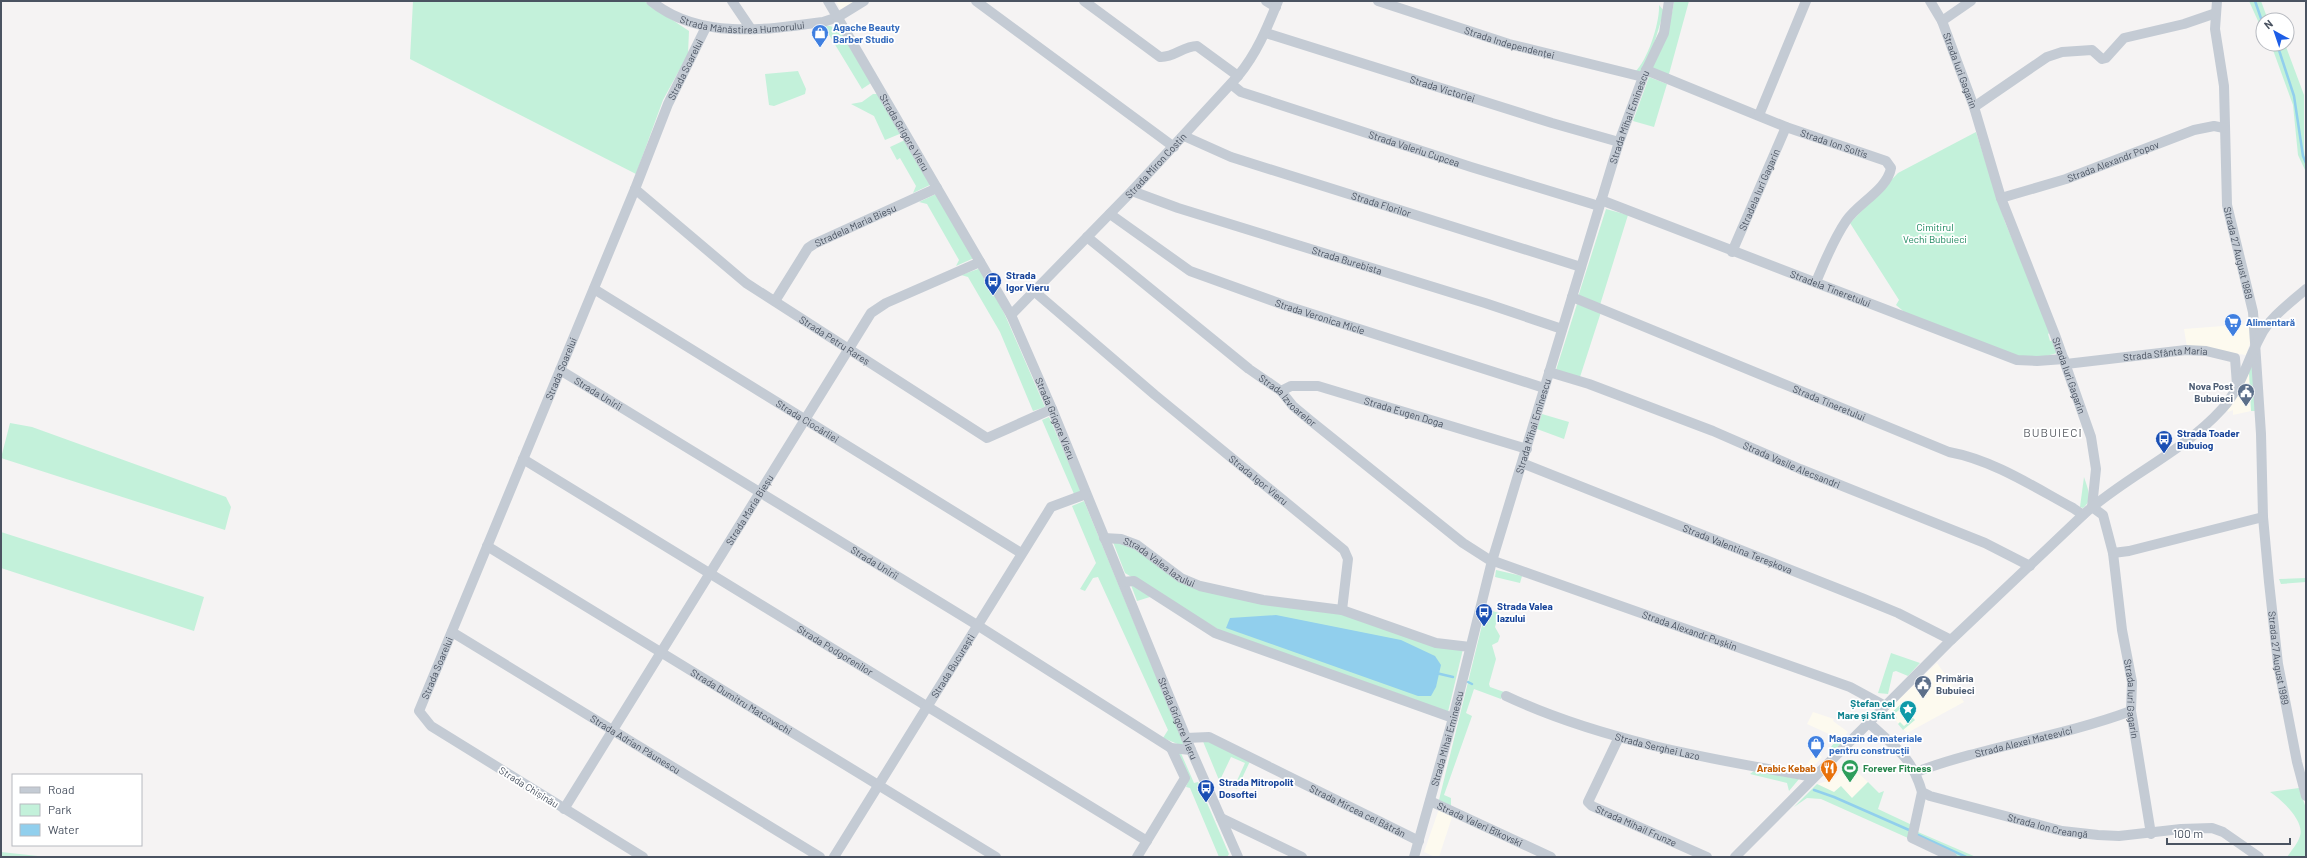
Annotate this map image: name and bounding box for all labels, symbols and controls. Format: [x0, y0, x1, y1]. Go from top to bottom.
north arrow [2255, 12, 2295, 52]
street label: Strada Mănăstirea Humorului [678, 13, 805, 35]
text: N [2261, 17, 2275, 31]
place label: Agache Beauty Barber Studio [833, 21, 900, 45]
shop icon: Agache Beauty Barber Studio [810, 23, 830, 48]
street label: Strada Independenței [1463, 24, 1556, 61]
street label: Strada Iuri Gagarin [1941, 31, 1980, 110]
street label: Strada Soarelui [665, 37, 705, 102]
street label: Strada Mihai Eminescu [1607, 68, 1651, 165]
street label: Strada Victoriei [1408, 73, 1476, 104]
street label: Strada Grigore Vieru [877, 91, 932, 173]
street label: Strada Ion Soltîs [1799, 126, 1870, 160]
street label: Strada Valeriu Cupcea [1367, 128, 1461, 169]
street label: Strada Miron Costin [1122, 130, 1189, 201]
street label: Strada Alexandr Popov [2065, 138, 2161, 184]
street label: Stradela Iuri Gagarin [1736, 147, 1782, 232]
street label: Strada Florilor [1350, 189, 1413, 219]
street label: Stradela Maria Bieșu [813, 201, 898, 249]
street label: Strada 27 August 1989 [2222, 205, 2256, 300]
park label: Cimitirul Vechi Bubuieci [1903, 221, 1967, 245]
street label: Strada Burebista [1310, 244, 1384, 277]
street label: Stradela Tineretului [1789, 267, 1873, 309]
place label: Strada Igor Vieru [1006, 269, 1049, 293]
bus stop icon: Strada Igor Vieru [983, 271, 1003, 296]
street label: Strada Veronica Micle [1274, 296, 1366, 336]
supermarket icon: Alimentară [2223, 312, 2243, 337]
street label: Strada Petru Rareș [797, 313, 872, 367]
place label: Alimentară [2246, 316, 2295, 328]
street label: Strada Iuri Gagarin [2050, 335, 2088, 415]
street label: Strada Soarelui [542, 336, 579, 402]
street label: Strada Sfânta Maria [2122, 344, 2208, 363]
street label: Strada Izvoarelor [1257, 372, 1319, 429]
street label: Strada Unirii [572, 374, 625, 413]
street label: Strada Grigore Vieru [1033, 376, 1078, 461]
street label: Strada Mihai Eminescu [1513, 377, 1553, 475]
place label: Nova Post Bubuieci [2189, 380, 2233, 404]
street label: Strada Tineretului [1791, 382, 1867, 423]
public building icon: Nova Post Bubuieci [2236, 382, 2256, 407]
street label: Strada Eugen Doga [1363, 394, 1445, 430]
street label: Strada Ciocârliei [774, 397, 841, 445]
district label: BUBUIECI [2023, 425, 2083, 439]
place label: Strada Toader Bubuiog [2177, 427, 2240, 451]
bus stop icon: Strada Toader Bubuiog [2154, 429, 2174, 454]
street label: Strada Vasile Alecsandri [1741, 439, 1842, 490]
street label: Strada Igor Vieru [1227, 452, 1290, 508]
street label: Strada Maria Bieșu [723, 472, 776, 547]
street label: Strada Valentina Tereșkova [1681, 522, 1794, 576]
street label: Strada Valea Iazului [1122, 534, 1197, 589]
street label: Strada Unirii [849, 543, 901, 582]
place label: Strada Valea Iazului [1497, 600, 1553, 624]
bus stop icon: Strada Valea Iazului [1474, 602, 1494, 627]
street label: Strada Alexandr Pușkin [1641, 608, 1739, 653]
street label: Strada 27 August 1989 [2266, 610, 2292, 706]
street label: Strada Podgorenilor [795, 622, 876, 678]
street label: Strada București [928, 632, 977, 700]
street label: Strada Soarelui [419, 635, 455, 701]
street label: Strada Iuri Gagarin [2122, 658, 2141, 739]
street label: Strada Dumitru Matcovschi [689, 666, 794, 737]
place label: Primăria Bubuieci [1936, 672, 1975, 696]
public building icon: Primăria Bubuieci [1913, 674, 1933, 699]
street label: Strada Grigore Vieru [1156, 675, 1200, 761]
street label: Strada Mihai Eminescu [1428, 689, 1466, 788]
place label: Ștefan cel Mare și Sfânt [1838, 697, 1895, 721]
place icon: Ștefan cel Mare și Sfânt [1898, 699, 1918, 724]
street label: Strada Adrian Păunescu [588, 712, 683, 776]
street label: Strada Alexei Mateevici [1974, 724, 2074, 759]
street label: Strada Serghei Lazo [1614, 730, 1701, 762]
place label: Magazin de materiale pentru construcții [1829, 732, 1923, 756]
shop icon: Magazin de materiale pentru construcții [1806, 734, 1826, 759]
restaurant icon: Arabic Kebab [1819, 758, 1839, 783]
sports icon: Forever Fitness [1840, 758, 1860, 783]
place label: Arabic Kebab [1757, 762, 1816, 774]
place label: Forever Fitness [1863, 762, 1931, 774]
street label: Strada Chișinău [497, 764, 561, 810]
legend [12, 774, 142, 846]
place label: Strada Mitropolit Dosoftei [1219, 776, 1294, 800]
bus stop icon: Strada Mitropolit Dosoftei [1196, 778, 1216, 803]
text: Road [48, 782, 75, 796]
street label: Strada Mircea cel Bătrân [1308, 782, 1408, 839]
street label: Strada Valeri Bîkovski [1435, 799, 1524, 849]
text: Park [48, 802, 72, 816]
street label: Strada Mihail Frunze [1594, 802, 1679, 849]
street label: Strada Ion Creangă [2006, 811, 2088, 840]
scale bar [2167, 820, 2290, 846]
text: Water [48, 822, 80, 836]
text: 100 m [2173, 826, 2203, 840]

